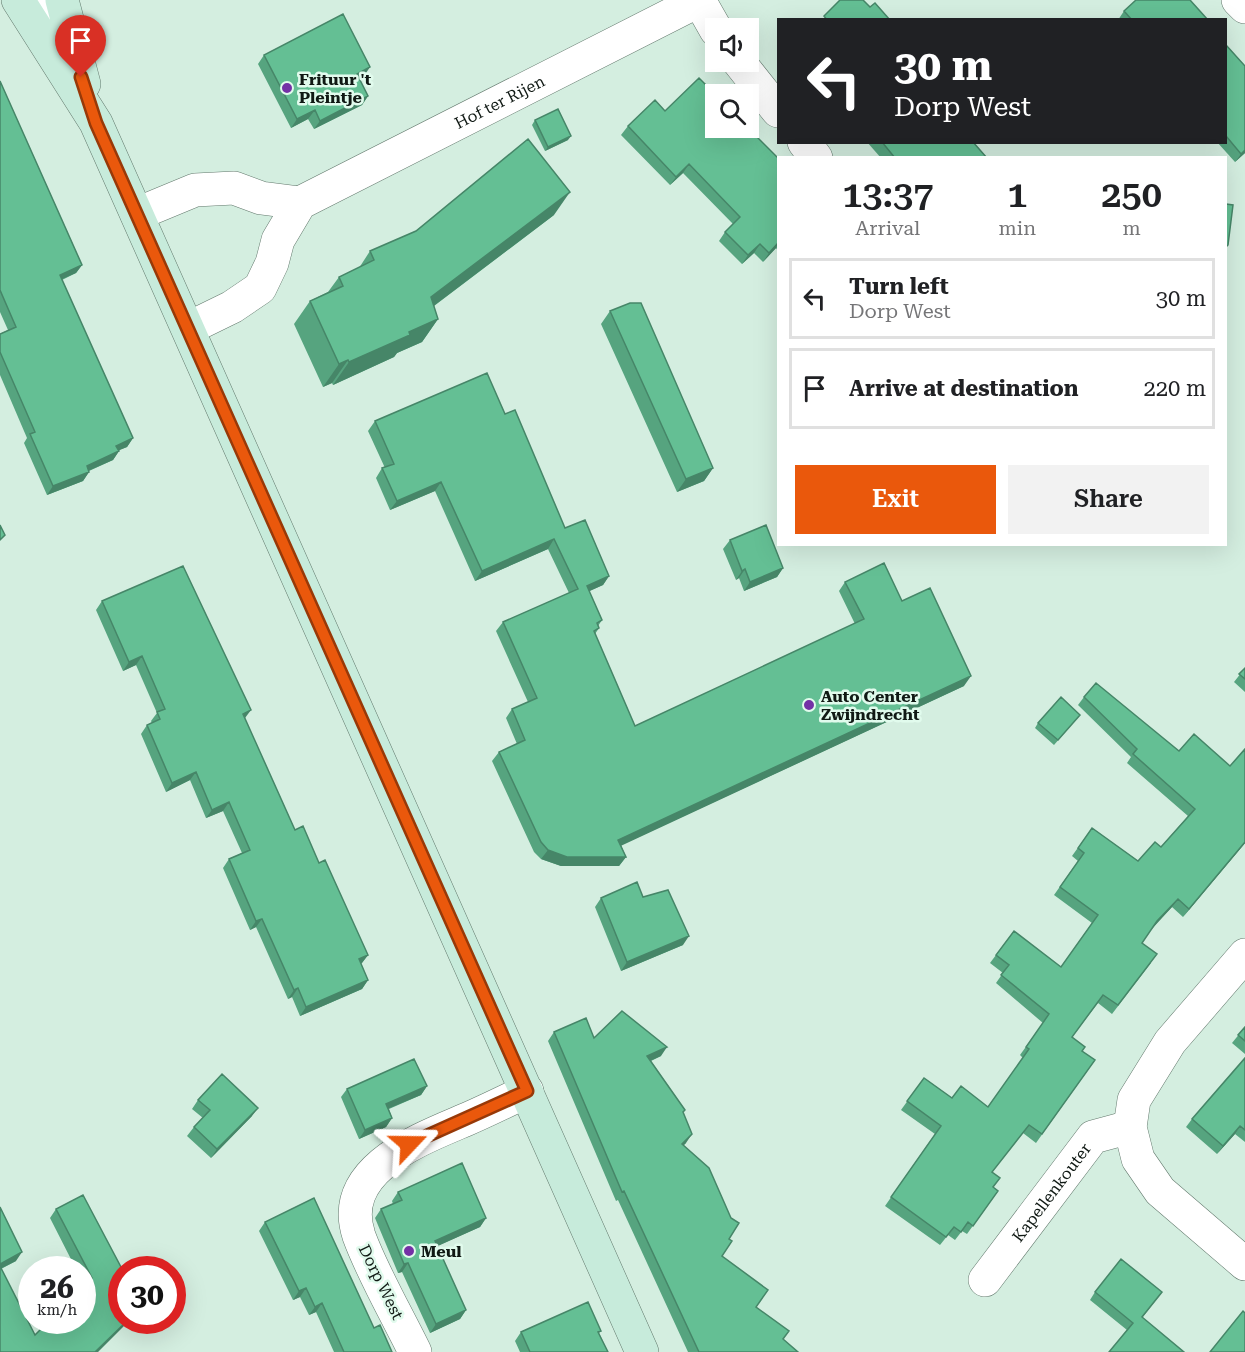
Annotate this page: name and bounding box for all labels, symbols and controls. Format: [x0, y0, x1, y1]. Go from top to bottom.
pin [55, 15, 106, 77]
map controls [705, 18, 759, 138]
button: sound [705, 18, 759, 72]
icon: arrive [64, 24, 97, 57]
text: 30 m [894, 41, 992, 90]
icon: left [795, 42, 873, 120]
place label: Frituur 't Pleintje [299, 70, 372, 107]
street label: Hof ter Rijen [451, 71, 548, 132]
marker: Frituur 't Pleintje [280, 81, 294, 95]
button: search [705, 84, 759, 138]
text: Dorp West [894, 91, 1031, 123]
text: 13:37 [842, 174, 933, 216]
text: 1 [1007, 174, 1027, 216]
text: 250 [1101, 174, 1162, 216]
text: Arrival [855, 216, 920, 240]
text: min [999, 216, 1036, 240]
text: m [1122, 216, 1141, 240]
text: Turn left [849, 274, 949, 299]
icon: left [798, 282, 831, 315]
text: 30 m [1156, 286, 1206, 311]
text: Dorp West [849, 299, 951, 323]
icon: arrive [798, 372, 831, 405]
text: Arrive at destination [849, 376, 1078, 401]
text: 220 m [1143, 376, 1206, 401]
button: Exit [795, 465, 996, 534]
button: Share [1008, 465, 1209, 534]
place label: Auto Center Zwijndrecht [821, 687, 920, 724]
marker: Auto Center Zwijndrecht [802, 698, 816, 712]
position arrow [377, 1112, 441, 1176]
street label: Kapellenkouter [1008, 1139, 1095, 1245]
street label: Dorp West [355, 1241, 407, 1323]
place label: Meul [421, 1242, 462, 1261]
marker: Meul [402, 1244, 416, 1258]
speed limit sign: 30 [108, 1256, 186, 1334]
text: 26 [40, 1270, 74, 1305]
text: km/h [37, 1301, 77, 1319]

